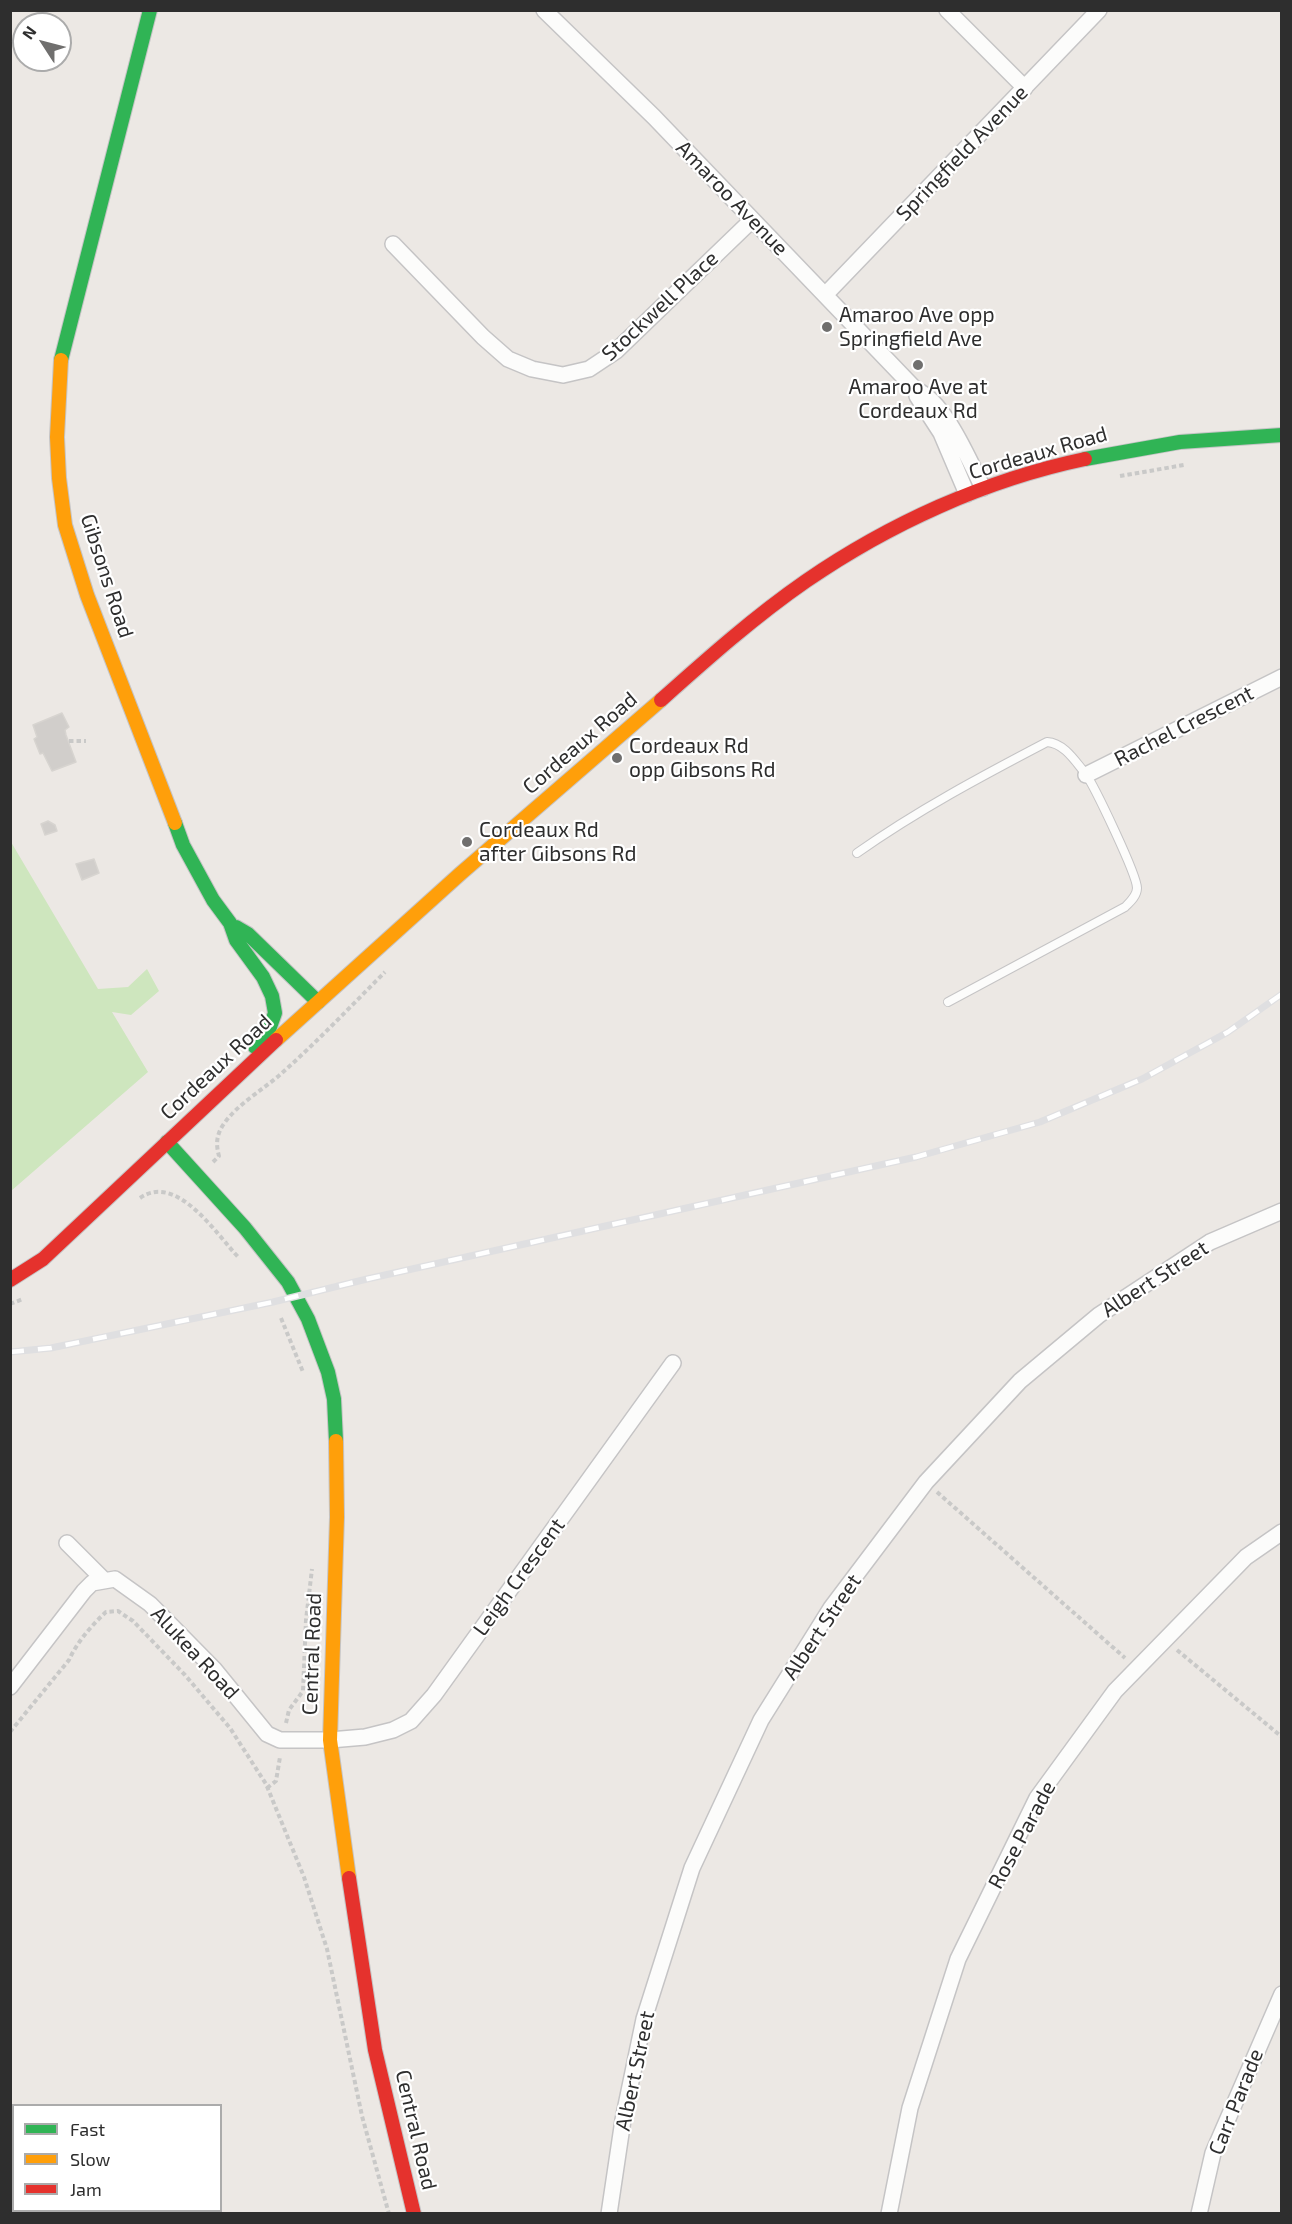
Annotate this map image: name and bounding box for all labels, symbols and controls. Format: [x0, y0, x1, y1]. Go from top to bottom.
north arrow [12, 12, 72, 72]
text: N [18, 22, 40, 43]
street label: Springfield Avenue [891, 80, 1033, 226]
street label: Amaroo Avenue [671, 135, 793, 261]
street label: Stockwell Place [597, 246, 723, 366]
place label: Amaroo Ave opp Springfield Ave [839, 302, 995, 352]
marker: Amaroo Ave opp Springfield Ave [820, 320, 834, 334]
marker: Amaroo Ave at Cordeaux Rd [911, 358, 925, 372]
place label: Amaroo Ave at Cordeaux Rd [849, 374, 987, 424]
street label: Cordeaux Road [966, 421, 1110, 485]
street label: Gibsons Road [75, 511, 139, 641]
street label: Rachel Crescent [1110, 680, 1258, 772]
street label: Cordeaux Road [518, 687, 642, 799]
place label: Cordeaux Rd opp Gibsons Rd [629, 733, 775, 783]
marker: Cordeaux Rd opp Gibsons Rd [610, 751, 624, 765]
place label: Cordeaux Rd after Gibsons Rd [479, 817, 636, 867]
marker: Cordeaux Rd after Gibsons Rd [460, 835, 474, 849]
street label: Cordeaux Road [155, 1009, 277, 1125]
street label: Albert Street [1097, 1235, 1213, 1323]
street label: Leigh Crescent [468, 1513, 570, 1641]
street label: Albert Street [777, 1569, 867, 1685]
street label: Central Road [297, 1592, 327, 1716]
street label: Alukea Road [146, 1601, 244, 1705]
street label: Rose Parade [983, 1777, 1061, 1893]
street label: Albert Street [610, 2009, 660, 2133]
street label: Carr Parade [1203, 2045, 1269, 2159]
street label: Central Road [390, 2067, 442, 2193]
legend [12, 2104, 222, 2212]
text: Fast [70, 2118, 105, 2140]
text: Slow [70, 2148, 110, 2170]
text: Jam [70, 2178, 102, 2200]

